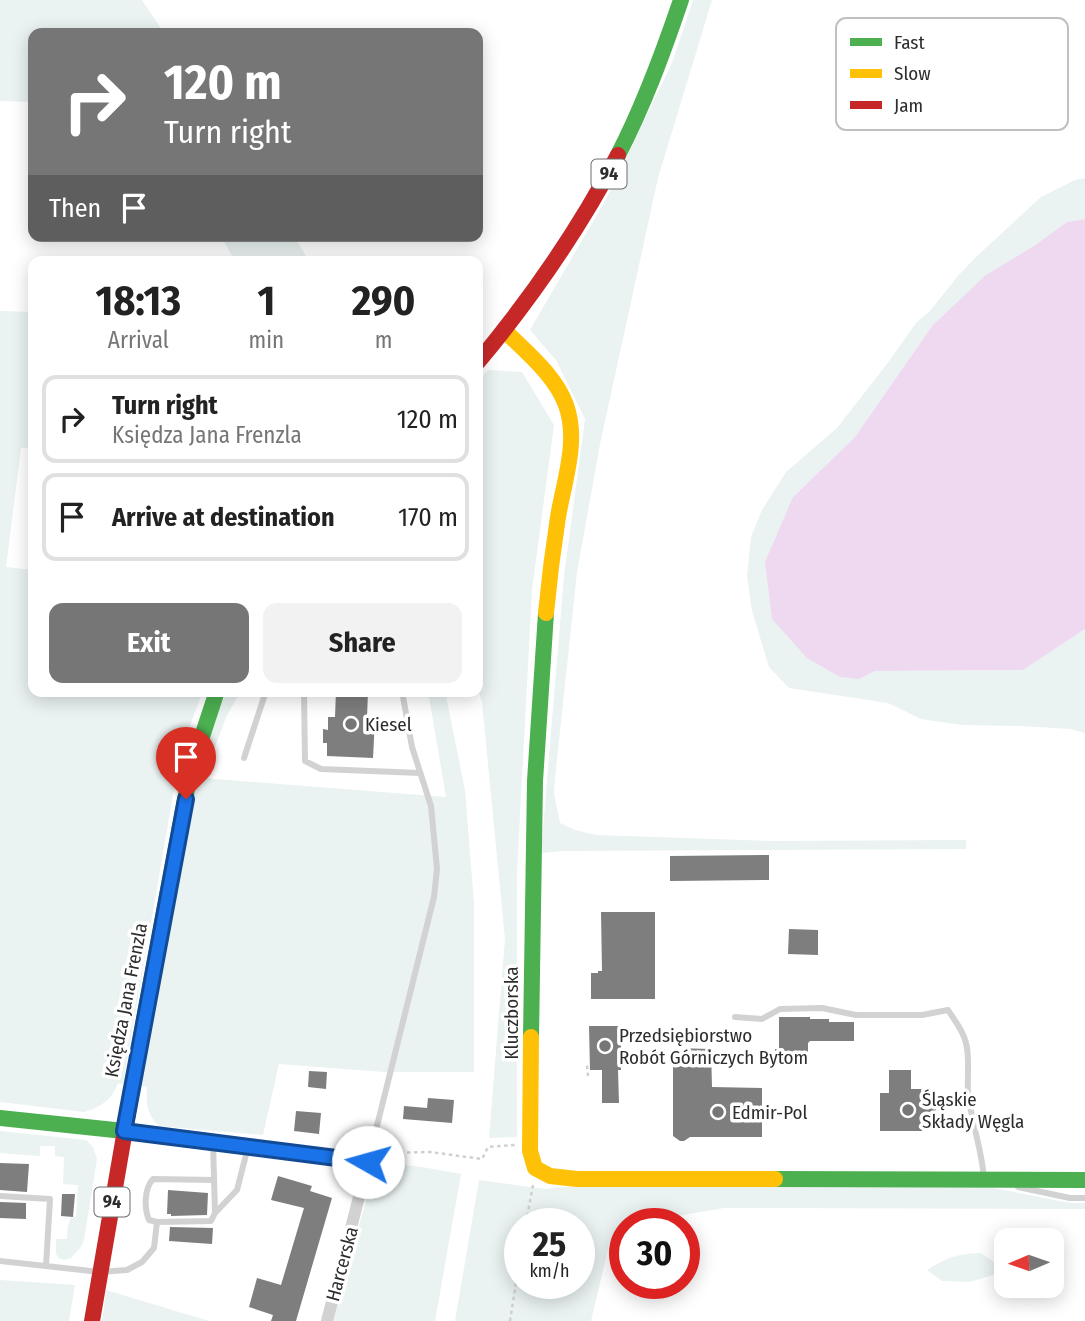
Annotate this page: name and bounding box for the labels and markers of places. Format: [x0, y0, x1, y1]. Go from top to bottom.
place label: Kiesel [365, 713, 412, 736]
marker: Kiesel [343, 716, 359, 732]
pin [156, 727, 216, 799]
place label: Przedsiębiorstwo Robót Górniczych Bytom [619, 1024, 808, 1069]
marker: Przedsiębiorstwo Robót Górniczych Bytom [597, 1038, 613, 1054]
place label: Śląskie Składy Węgla [922, 1088, 1024, 1133]
place label: Edmir-Pol [732, 1101, 808, 1124]
marker: Śląskie Składy Węgla [900, 1102, 916, 1118]
marker: Edmir-Pol [710, 1104, 726, 1120]

